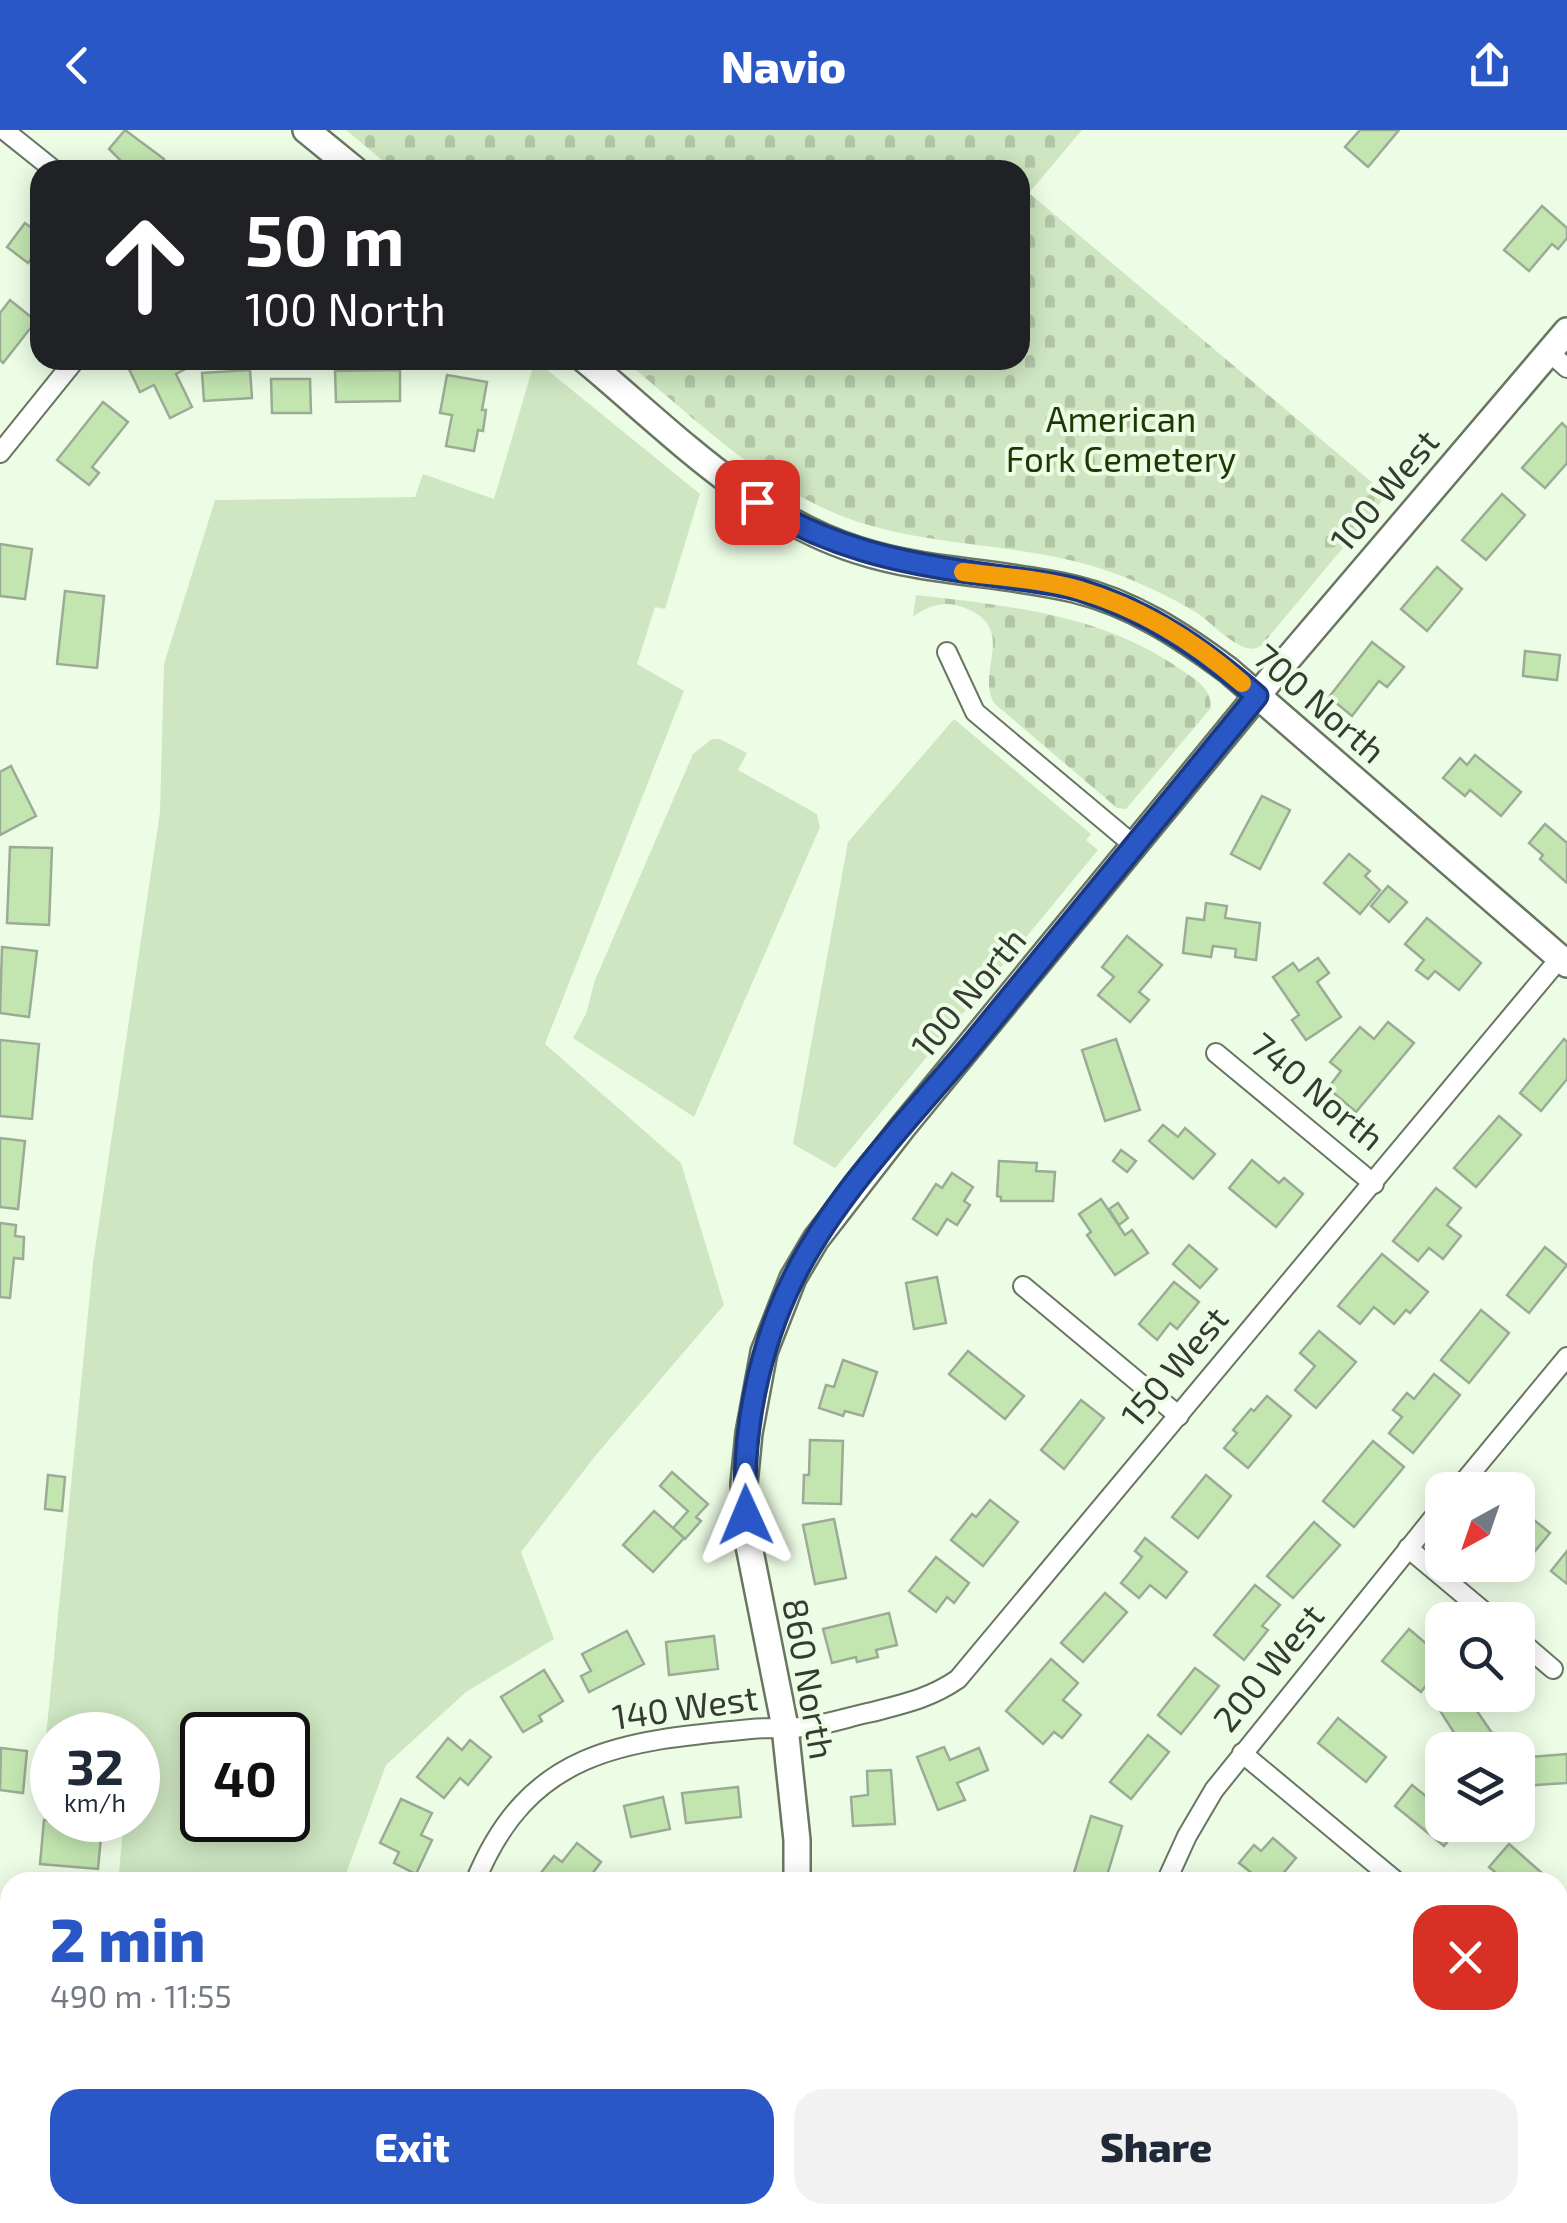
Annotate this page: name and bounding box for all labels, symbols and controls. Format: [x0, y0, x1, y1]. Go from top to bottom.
icon: back [50, 38, 105, 93]
text: Navio [721, 38, 846, 92]
icon: share [1462, 38, 1517, 93]
text: 50 m [245, 196, 405, 280]
icon: ahead [80, 200, 210, 330]
text: 100 North [245, 281, 446, 335]
park label: American Fork Cemetery [1006, 397, 1236, 479]
street label: 100 West [1320, 420, 1446, 559]
pin [715, 460, 800, 545]
icon: arrive [730, 475, 785, 530]
street label: 700 North [1246, 634, 1395, 771]
street label: 100 North [901, 918, 1034, 1065]
street label: 740 North [1243, 1023, 1393, 1158]
street label: 150 West [1111, 1297, 1236, 1434]
position arrow [694, 1463, 798, 1567]
north arrow [1425, 1472, 1535, 1582]
map controls [1425, 1472, 1535, 1842]
street label: 860 North [775, 1595, 845, 1762]
street label: 200 West [1203, 1595, 1332, 1739]
button: search [1425, 1602, 1535, 1712]
street label: 140 West [609, 1675, 760, 1737]
speed limit sign: 40 [180, 1712, 310, 1842]
button: layers [1425, 1732, 1535, 1842]
text: 32 [66, 1735, 124, 1795]
text: km/h [64, 1787, 126, 1817]
text: 2 min [50, 1902, 205, 1974]
button: close [1413, 1905, 1518, 2010]
text: 490 m · 11:55 [50, 1976, 232, 2014]
button: Exit [50, 2089, 774, 2204]
button: Share [794, 2089, 1518, 2204]

